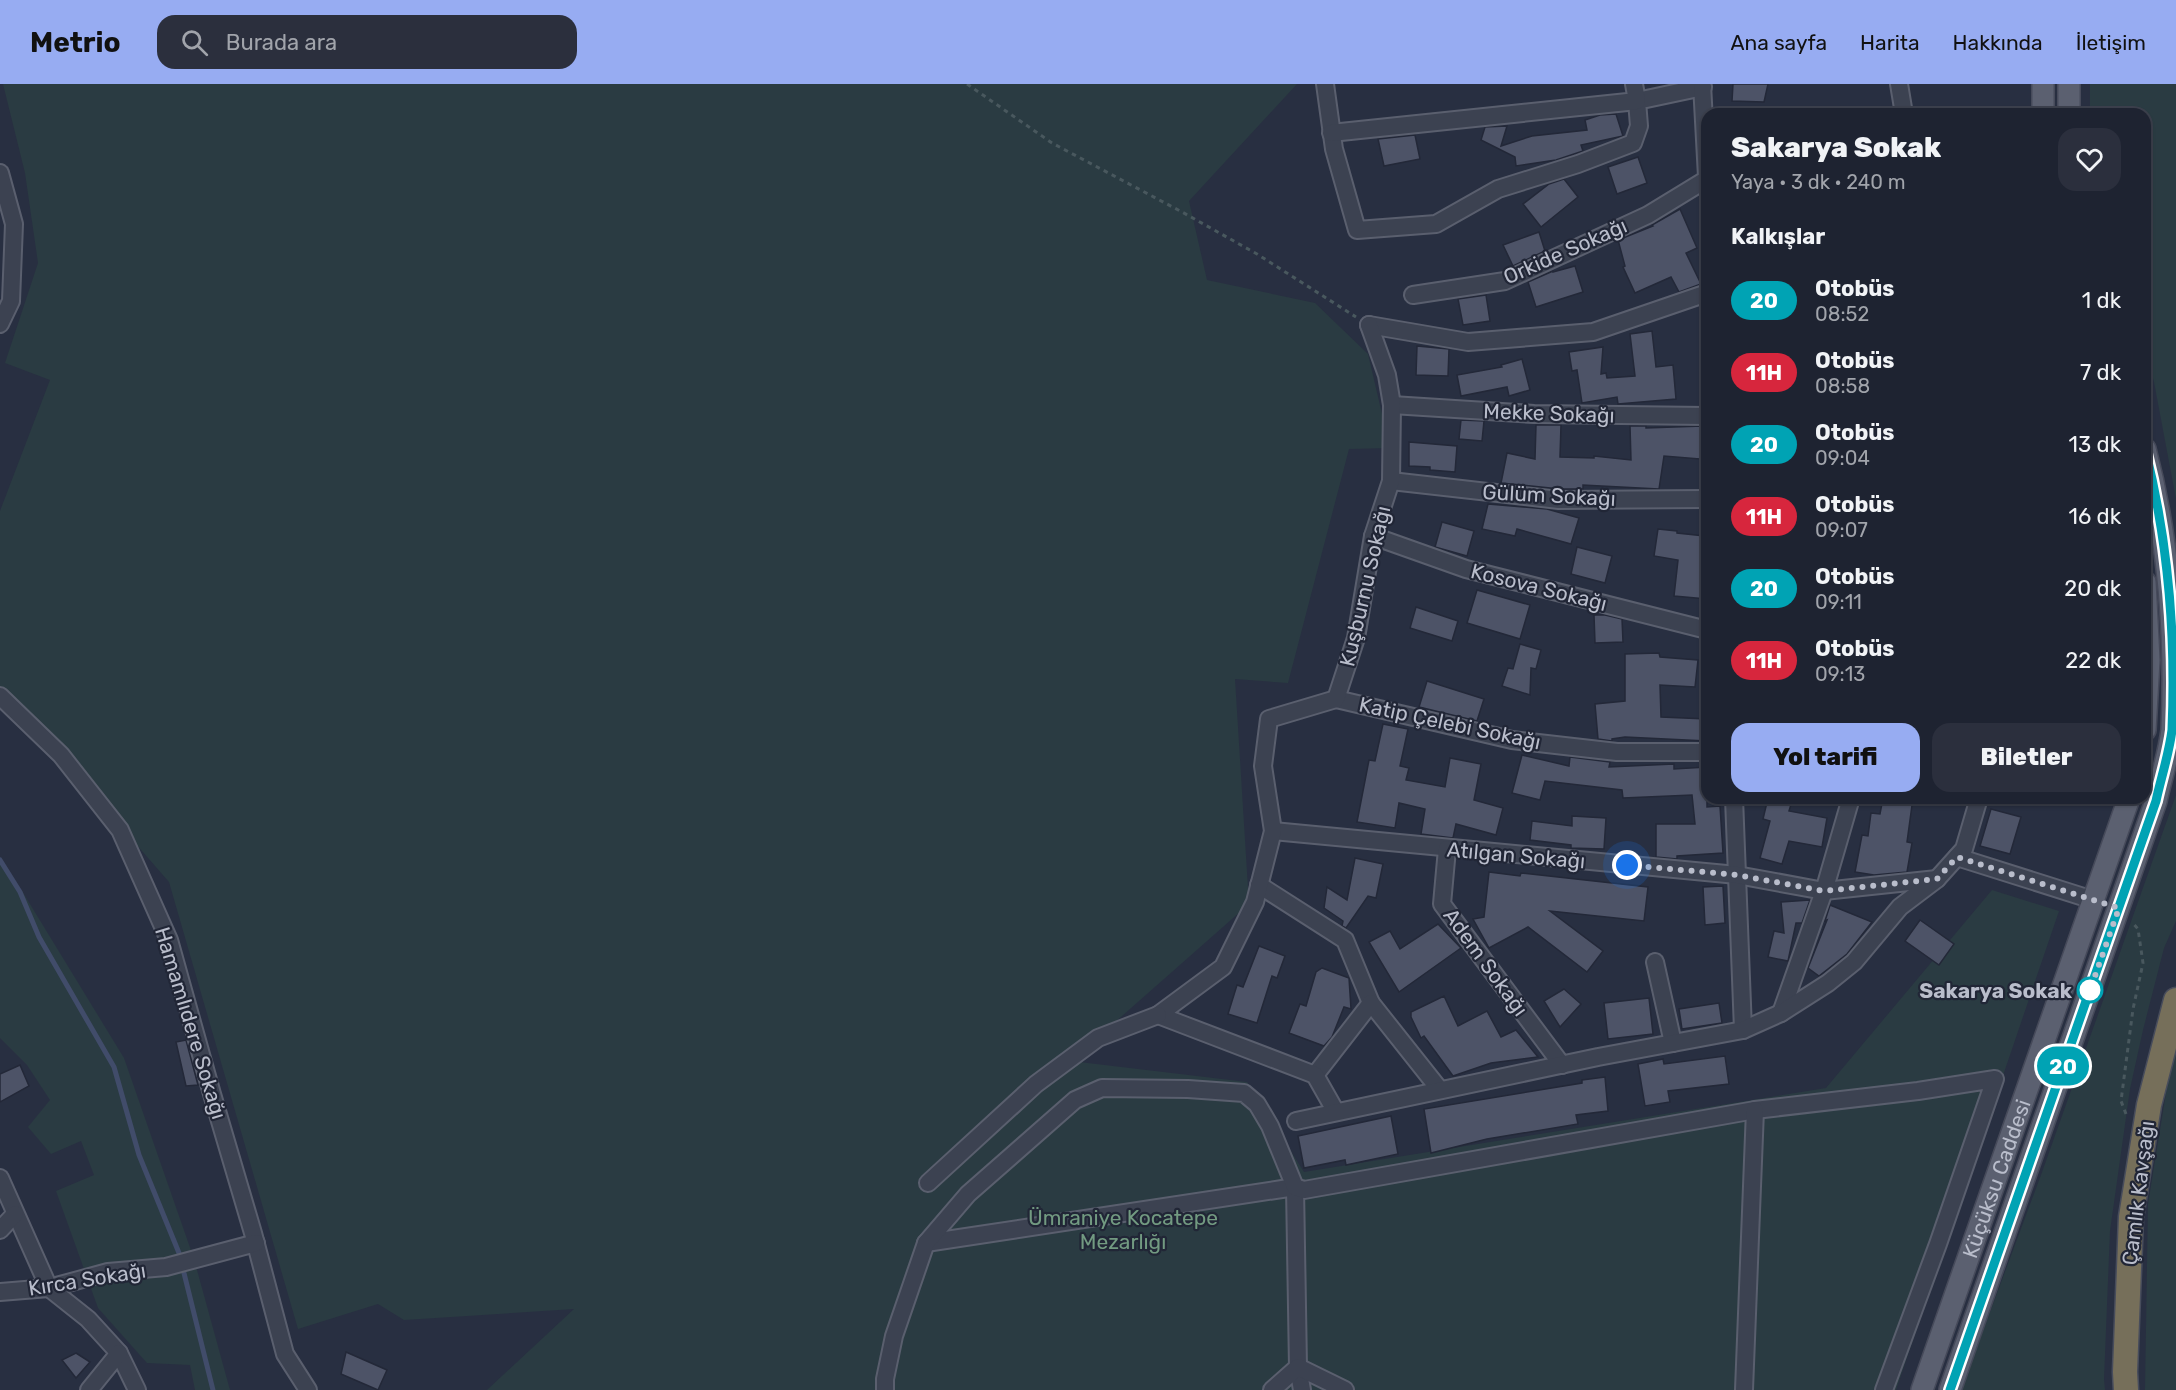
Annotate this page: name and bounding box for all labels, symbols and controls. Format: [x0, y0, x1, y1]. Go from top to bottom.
search box [157, 15, 577, 69]
text: Metrio [30, 26, 121, 59]
icon: search [178, 26, 211, 59]
text: Burada ara [226, 29, 337, 56]
text: Ana sayfa [1730, 30, 1827, 55]
text: Harita [1860, 30, 1920, 55]
text: Hakkında [1953, 30, 2043, 55]
text: İletişim [2076, 30, 2146, 55]
button: heart [2058, 128, 2121, 191]
text: Sakarya Sokak [1731, 131, 1941, 164]
text: Yaya · 3 dk · 240 m [1731, 170, 1906, 194]
street label: Orkide Sokağı [1499, 213, 1631, 289]
text: Kalkışlar [1731, 223, 1825, 250]
text: Otobüs [1815, 275, 1895, 302]
text: 1 dk [2082, 287, 2121, 314]
text: 20 [1750, 288, 1778, 313]
text: 08:52 [1815, 302, 1869, 326]
text: Otobüs [1815, 347, 1895, 374]
text: 7 dk [2080, 359, 2121, 386]
text: 11H [1746, 360, 1782, 385]
text: 08:58 [1815, 374, 1870, 398]
street label: Mekke Sokağı [1483, 398, 1615, 428]
text: Otobüs [1815, 419, 1895, 446]
text: 13 dk [2069, 431, 2121, 458]
text: 20 [1750, 432, 1778, 457]
text: 09:04 [1815, 446, 1870, 470]
street label: Gülüm Sokağı [1482, 479, 1616, 511]
text: Otobüs [1815, 491, 1895, 518]
street label: Kuşburnu Sokağı [1334, 503, 1396, 669]
text: 16 dk [2068, 503, 2121, 530]
text: 11H [1746, 504, 1782, 529]
text: 09:07 [1815, 518, 1868, 542]
street label: Kosova Sokağı [1468, 558, 1610, 616]
text: Otobüs [1815, 563, 1895, 590]
text: 20 dk [2064, 575, 2121, 602]
text: 20 [1750, 576, 1778, 601]
text: 09:11 [1815, 590, 1862, 614]
text: Otobüs [1815, 635, 1895, 662]
text: 22 dk [2065, 647, 2121, 674]
text: 11H [1746, 648, 1782, 673]
text: 09:13 [1815, 662, 1865, 686]
street label: Katip Çelebi Sokağı [1357, 692, 1543, 754]
button: Yol tarifi [1731, 723, 1920, 792]
button: Biletler [1932, 723, 2121, 792]
street label: Atılgan Sokağı [1446, 836, 1586, 874]
your location [1612, 850, 1642, 880]
street label: Adem Sokağı [1439, 903, 1533, 1021]
street label: Hamamlıdere Sokağı [150, 924, 232, 1122]
marker: Sakarya Sokak [2077, 977, 2103, 1003]
place label: Sakarya Sokak [1919, 978, 2073, 1003]
line badge: 20 [2036, 1046, 2090, 1086]
text: 20 [2049, 1054, 2077, 1079]
street label: Küçüksu Caddesi [1957, 1096, 2035, 1261]
street label: Çamlık Kavşağı [2117, 1119, 2159, 1267]
park label: Ümraniye Kocatepe Mezarlığı [1028, 1205, 1218, 1254]
street label: Kırca Sokağı [26, 1257, 148, 1301]

